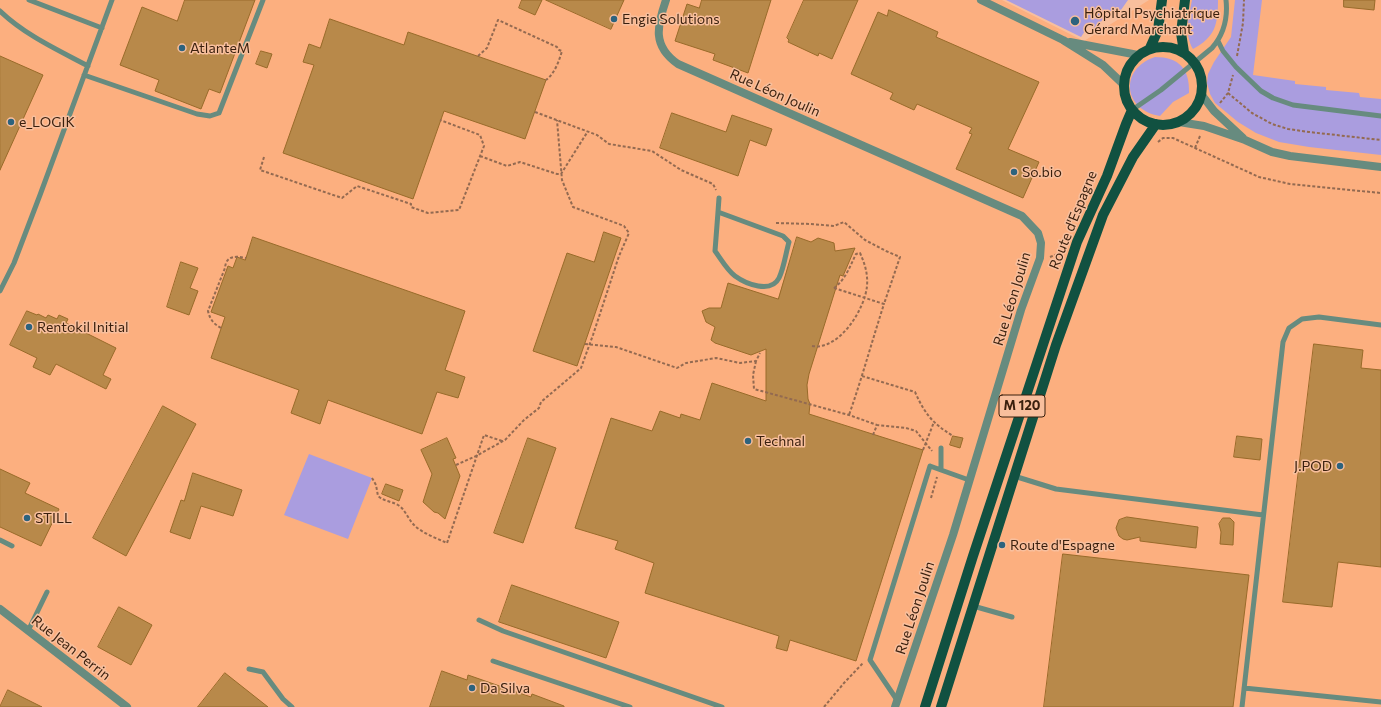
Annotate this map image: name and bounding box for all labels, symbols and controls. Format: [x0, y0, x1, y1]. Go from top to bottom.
place label: Hôpital Psychiatrique Gérard Marchant [1084, 5, 1220, 38]
place label: Engie Solutions [622, 11, 720, 27]
marker: Engie Solutions [609, 14, 619, 24]
marker: Hôpital Psychiatrique Gérard Marchant [1069, 15, 1081, 27]
place label: AtlanteM [190, 40, 250, 56]
marker: AtlanteM [177, 43, 187, 53]
street label: Rue Léon Joulin [727, 66, 823, 120]
place label: e_LOGIK [19, 114, 75, 130]
marker: e_LOGIK [6, 117, 16, 127]
place label: So.bio [1022, 164, 1062, 180]
marker: So.bio [1009, 167, 1019, 177]
street label: Route d'Espagne [1046, 168, 1100, 272]
street label: Rue Léon Joulin [990, 250, 1034, 348]
place label: Rentokil Initial [37, 319, 129, 335]
marker: Rentokil Initial [24, 322, 34, 332]
road number: M 120 [999, 395, 1045, 417]
place label: Technal [756, 433, 805, 449]
marker: Technal [743, 436, 753, 446]
place label: J.POD [1294, 458, 1332, 474]
marker: J.POD [1335, 461, 1345, 471]
place label: STILL [35, 510, 72, 526]
marker: STILL [22, 513, 32, 523]
place label: Route d'Espagne [1010, 537, 1115, 553]
marker: Route d'Espagne [997, 540, 1007, 550]
street label: Rue Léon Joulin [892, 559, 938, 657]
street label: Rue Jean Perrin [28, 612, 114, 684]
place label: Da Silva [480, 680, 530, 696]
marker: Da Silva [467, 683, 477, 693]

